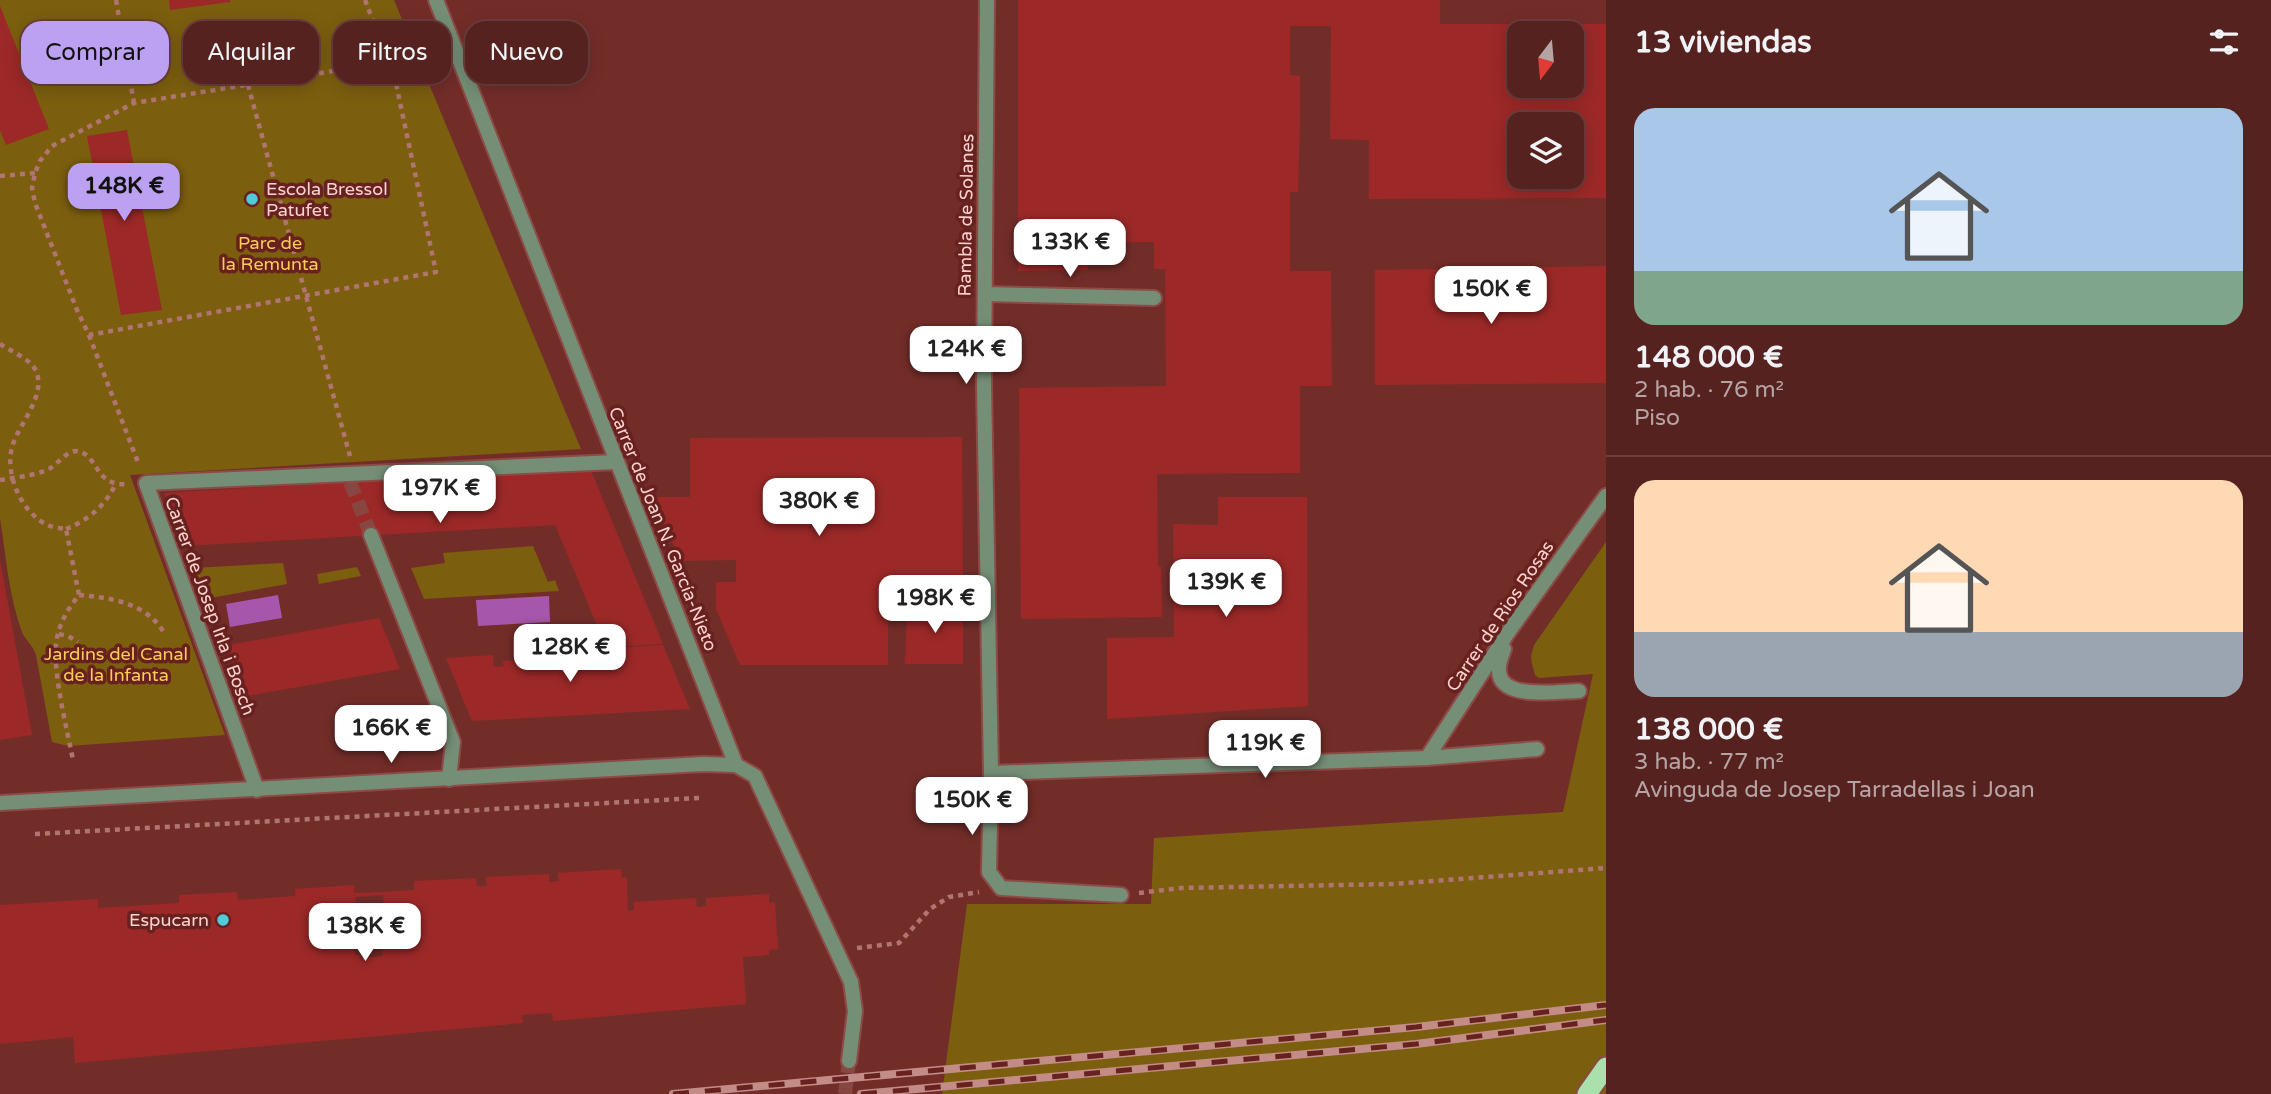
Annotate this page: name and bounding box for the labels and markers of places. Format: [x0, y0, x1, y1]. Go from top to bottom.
pin: 148K € [67, 164, 181, 223]
place label: Escola Bressol Patufet [266, 178, 388, 221]
marker: Escola Bressol Patufet [244, 191, 260, 207]
pin: 133K € [1013, 219, 1127, 279]
pin: 150K € [1434, 266, 1548, 326]
pin: 124K € [909, 326, 1023, 386]
pin: 197K € [383, 466, 497, 525]
pin: 380K € [762, 478, 876, 538]
pin: 139K € [1169, 560, 1283, 619]
pin: 198K € [878, 576, 992, 635]
pin: 128K € [513, 624, 627, 684]
pin: 166K € [334, 706, 448, 765]
pin: 119K € [1208, 720, 1322, 780]
pin: 150K € [915, 778, 1029, 837]
pin: 138K € [308, 904, 422, 963]
place label: Espucarn [129, 909, 209, 931]
marker: Espucarn [215, 912, 231, 928]

